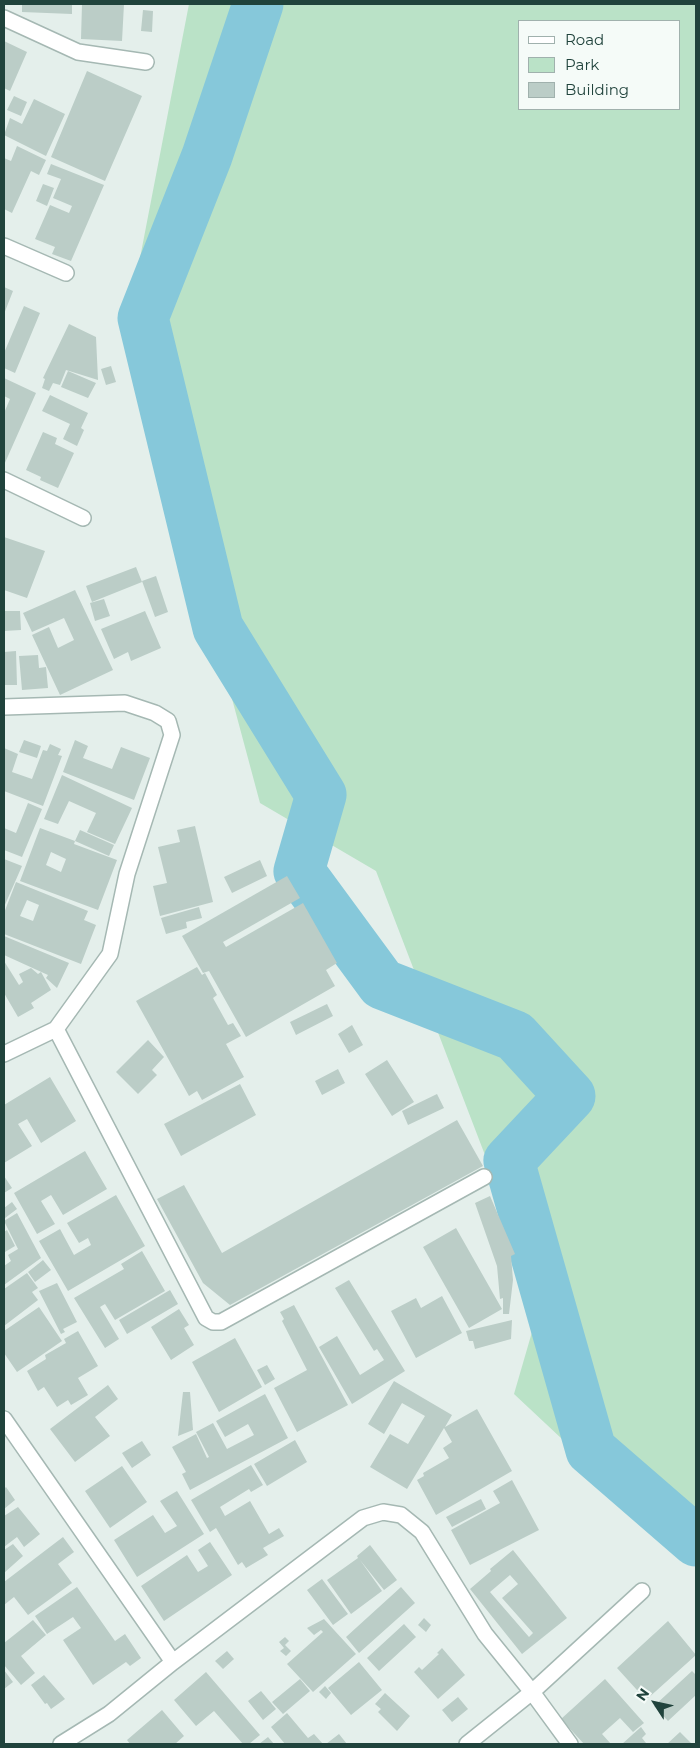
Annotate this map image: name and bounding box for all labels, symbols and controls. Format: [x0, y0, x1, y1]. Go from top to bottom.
legend [518, 20, 680, 110]
text: Road [565, 30, 604, 49]
text: Park [565, 55, 599, 74]
text: Building [565, 80, 629, 99]
north arrow [630, 1678, 680, 1728]
text: N [632, 1685, 653, 1704]

